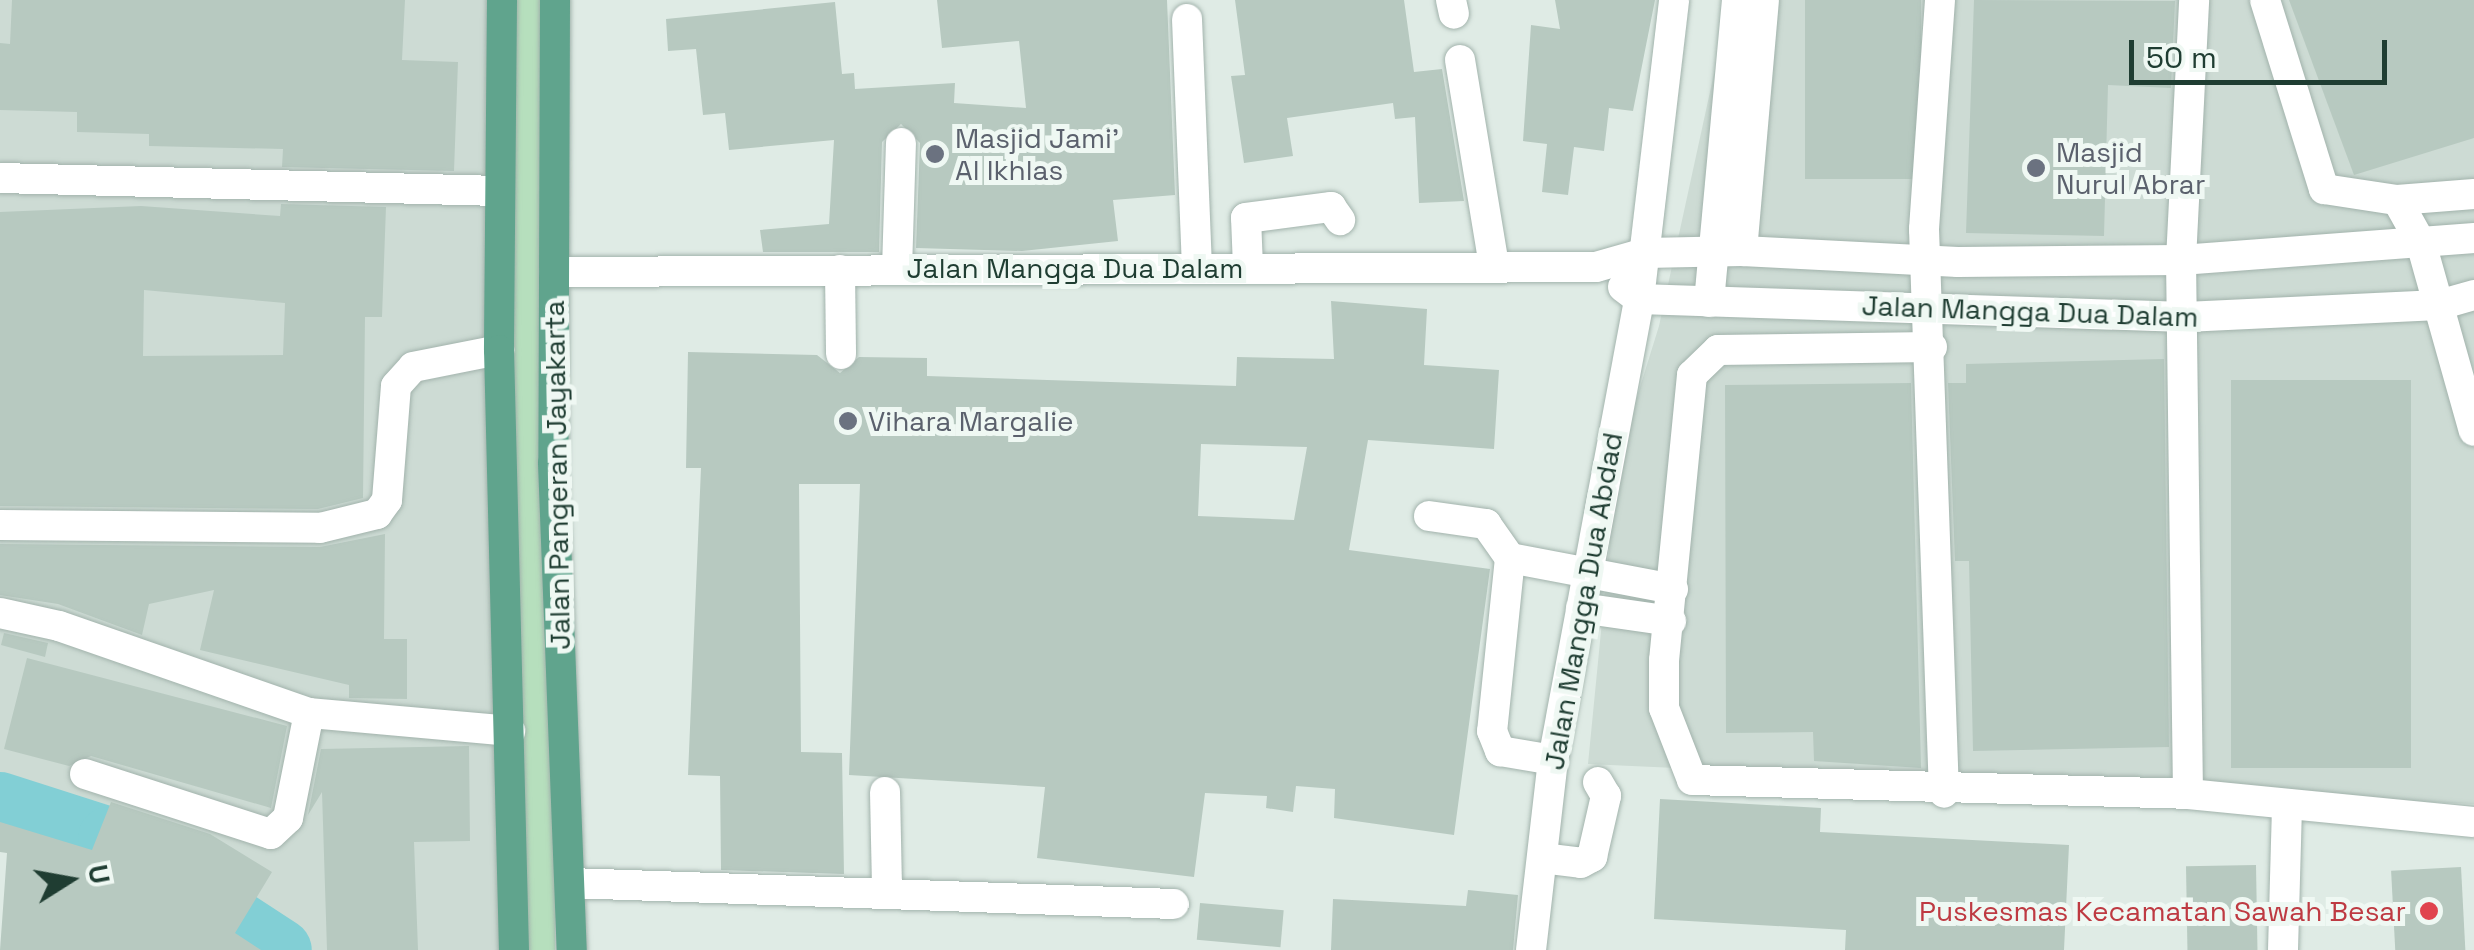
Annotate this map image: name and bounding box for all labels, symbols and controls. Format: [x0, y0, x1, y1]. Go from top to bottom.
scale bar [2134, 20, 2392, 82]
text: 50 m [2146, 38, 2217, 77]
place label: Masjid Jami' Al Ikhlas [955, 121, 1119, 187]
place label: Masjid Nurul Abrar [2056, 135, 2206, 201]
marker: Masjid Jami' Al Ikhlas [924, 143, 946, 165]
marker: Masjid Nurul Abrar [2025, 157, 2047, 179]
street label: Jalan Mangga Dua Dalam [907, 251, 1243, 285]
street label: Jalan Mangga Dua Dalam [1861, 288, 2199, 334]
street label: Jalan Pangeran Jayakarta [537, 300, 577, 650]
place label: Vihara Margalie [868, 404, 1074, 438]
marker: Vihara Margalie [837, 410, 859, 432]
street label: Jalan Mangga Dua Abdad [1537, 429, 1629, 773]
north arrow [20, 830, 120, 930]
text: U [80, 862, 119, 887]
place label: Puskesmas Kecamatan Sawah Besar [1919, 894, 2406, 928]
marker: Puskesmas Kecamatan Sawah Besar [2416, 898, 2442, 924]

